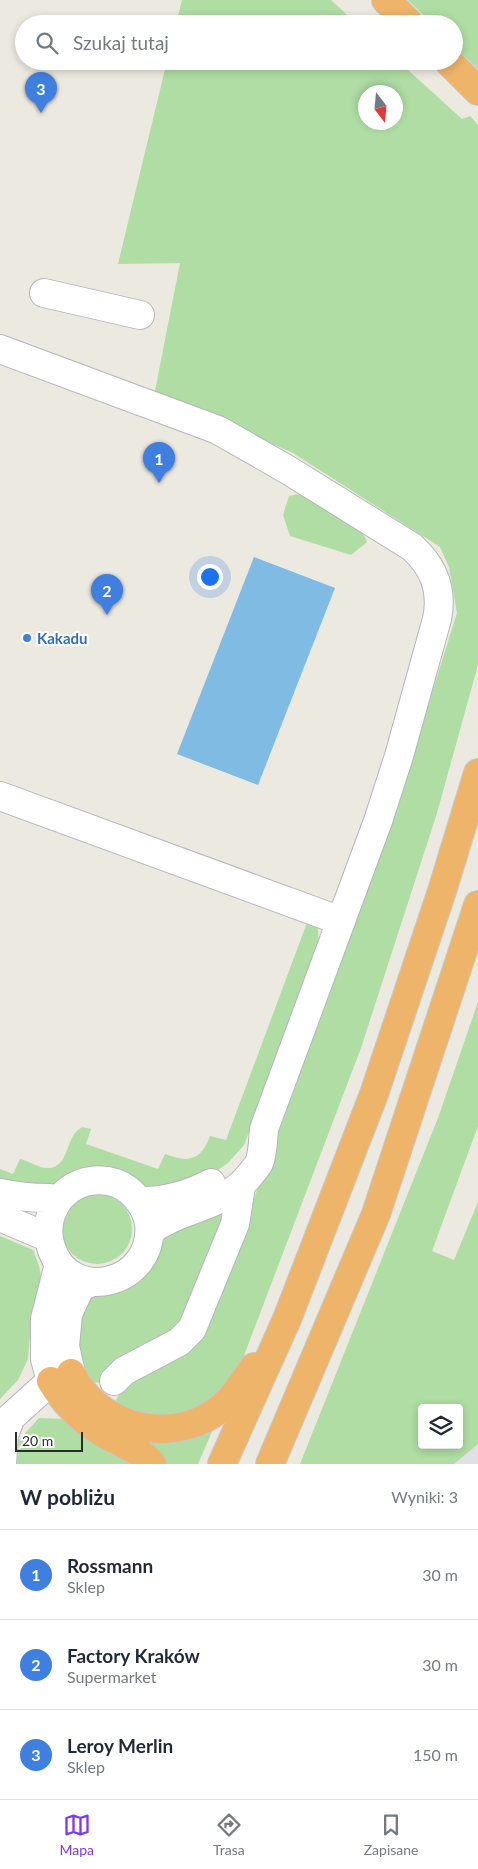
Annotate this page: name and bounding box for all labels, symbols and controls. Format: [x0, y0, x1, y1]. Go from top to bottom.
search box [15, 15, 463, 70]
icon: search [33, 29, 61, 57]
text: Szukaj tutaj [73, 31, 169, 54]
pin: 3 [25, 72, 57, 113]
north arrow [358, 85, 403, 130]
pin: 1 [143, 442, 175, 483]
your location [197, 564, 223, 590]
pin: 2 [91, 574, 123, 615]
place label: Kakadu [37, 629, 87, 647]
marker: Kakadu [21, 632, 33, 644]
map controls [418, 1404, 463, 1449]
button: layers [418, 1404, 463, 1449]
scale bar [15, 1429, 82, 1452]
text: 20 m [22, 1432, 53, 1449]
text: W pobliżu [20, 1484, 115, 1509]
text: Wyniki: 3 [391, 1487, 458, 1506]
text: Rossmann [67, 1554, 153, 1577]
text: 1 [31, 1565, 41, 1584]
text: 30 m [422, 1565, 458, 1584]
text: Sklep [67, 1577, 105, 1596]
text: Factory Kraków [67, 1644, 200, 1667]
text: 2 [31, 1655, 41, 1674]
text: 30 m [422, 1655, 458, 1674]
text: Supermarket [67, 1667, 156, 1686]
text: Leroy Merlin [67, 1734, 173, 1757]
text: 3 [31, 1745, 41, 1764]
text: 150 m [413, 1745, 458, 1764]
text: Sklep [67, 1757, 105, 1776]
tab: Mapa [59, 1811, 94, 1858]
tab: Trasa [213, 1811, 245, 1858]
tab: Zapisane [364, 1811, 419, 1858]

